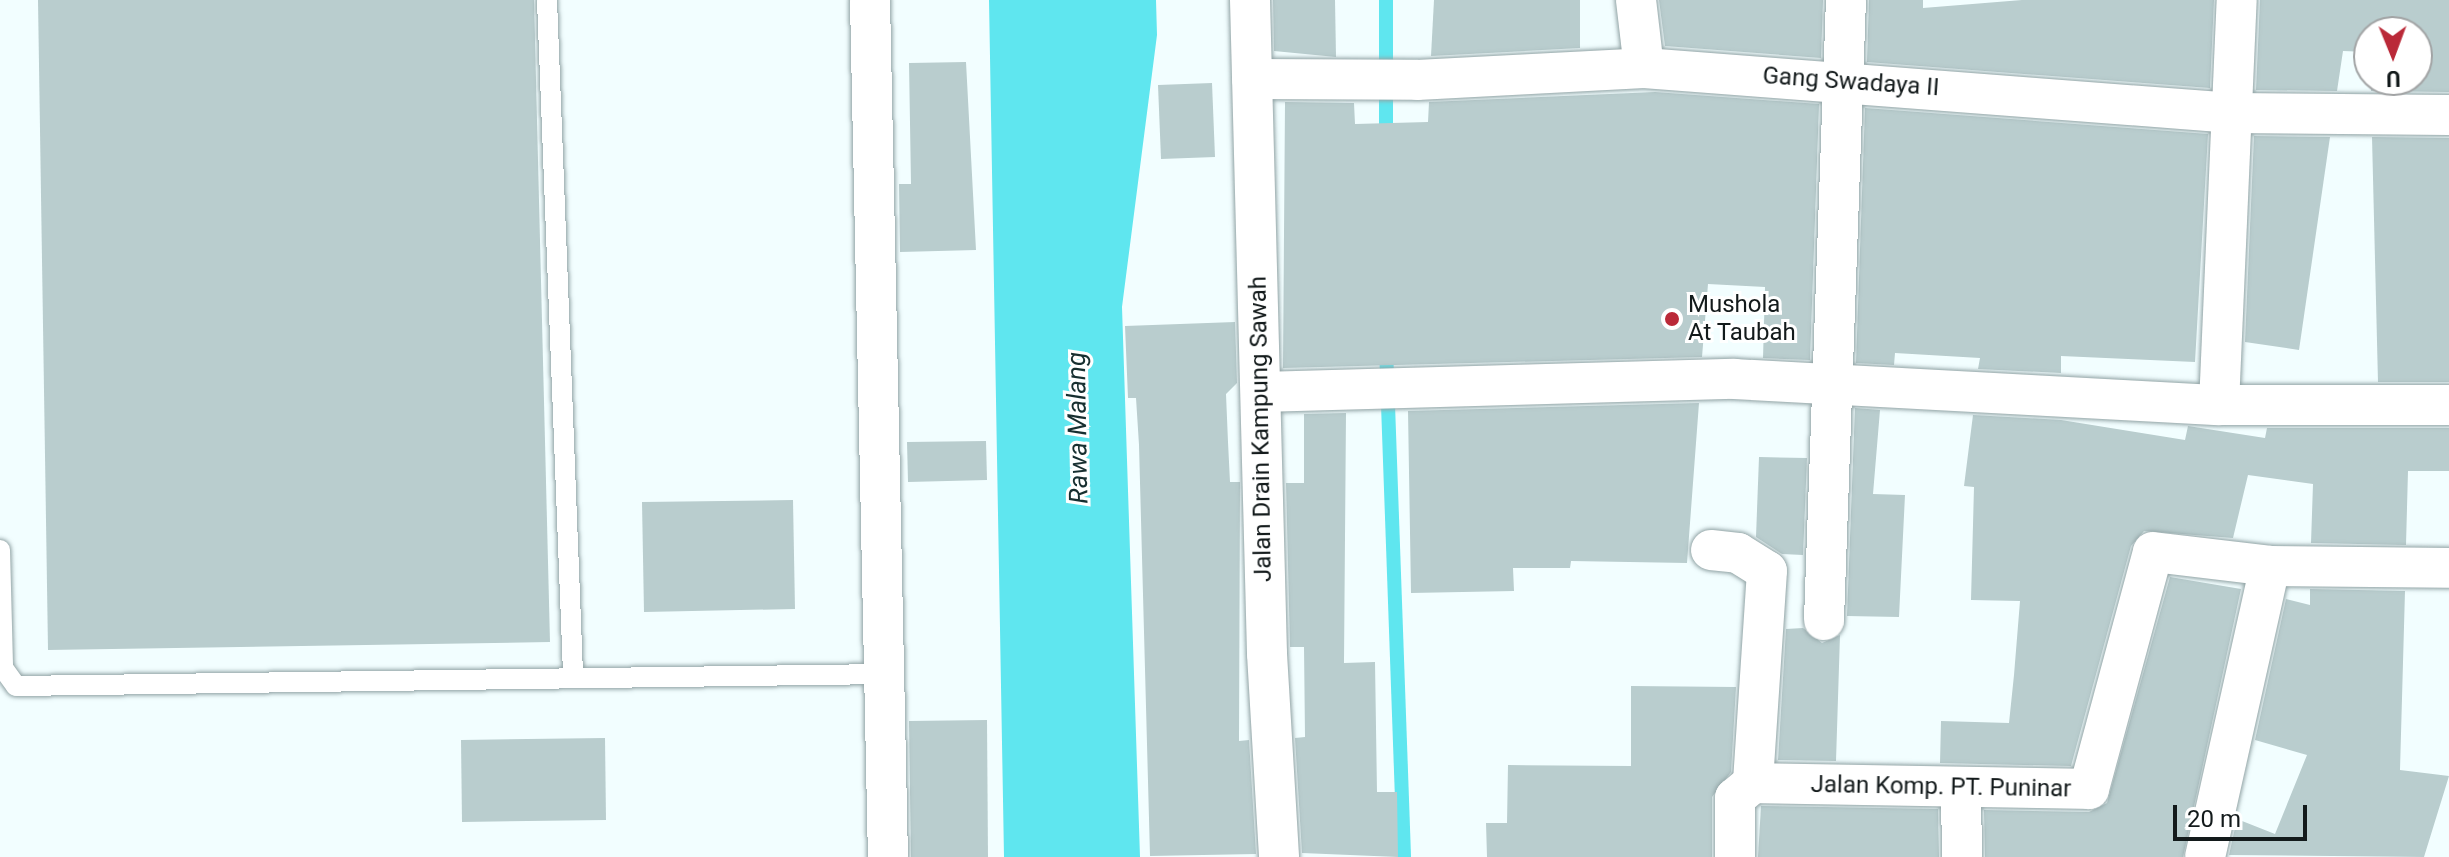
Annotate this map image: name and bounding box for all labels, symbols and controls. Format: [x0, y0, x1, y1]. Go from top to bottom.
north arrow [2353, 16, 2433, 96]
street label: Gang Swadaya II [1762, 61, 1940, 103]
text: U [2386, 66, 2401, 91]
street label: Jalan Drain Kampung Sawah [1244, 276, 1278, 582]
place label: Mushola At Taubah [1688, 291, 1796, 347]
marker: Mushola At Taubah [1663, 310, 1681, 328]
water label: Rawa Malang [1061, 352, 1095, 504]
street label: Jalan Komp. PT. Puninar [1810, 770, 2072, 804]
scale bar [2177, 789, 2311, 839]
text: 20 m [2187, 805, 2241, 833]

